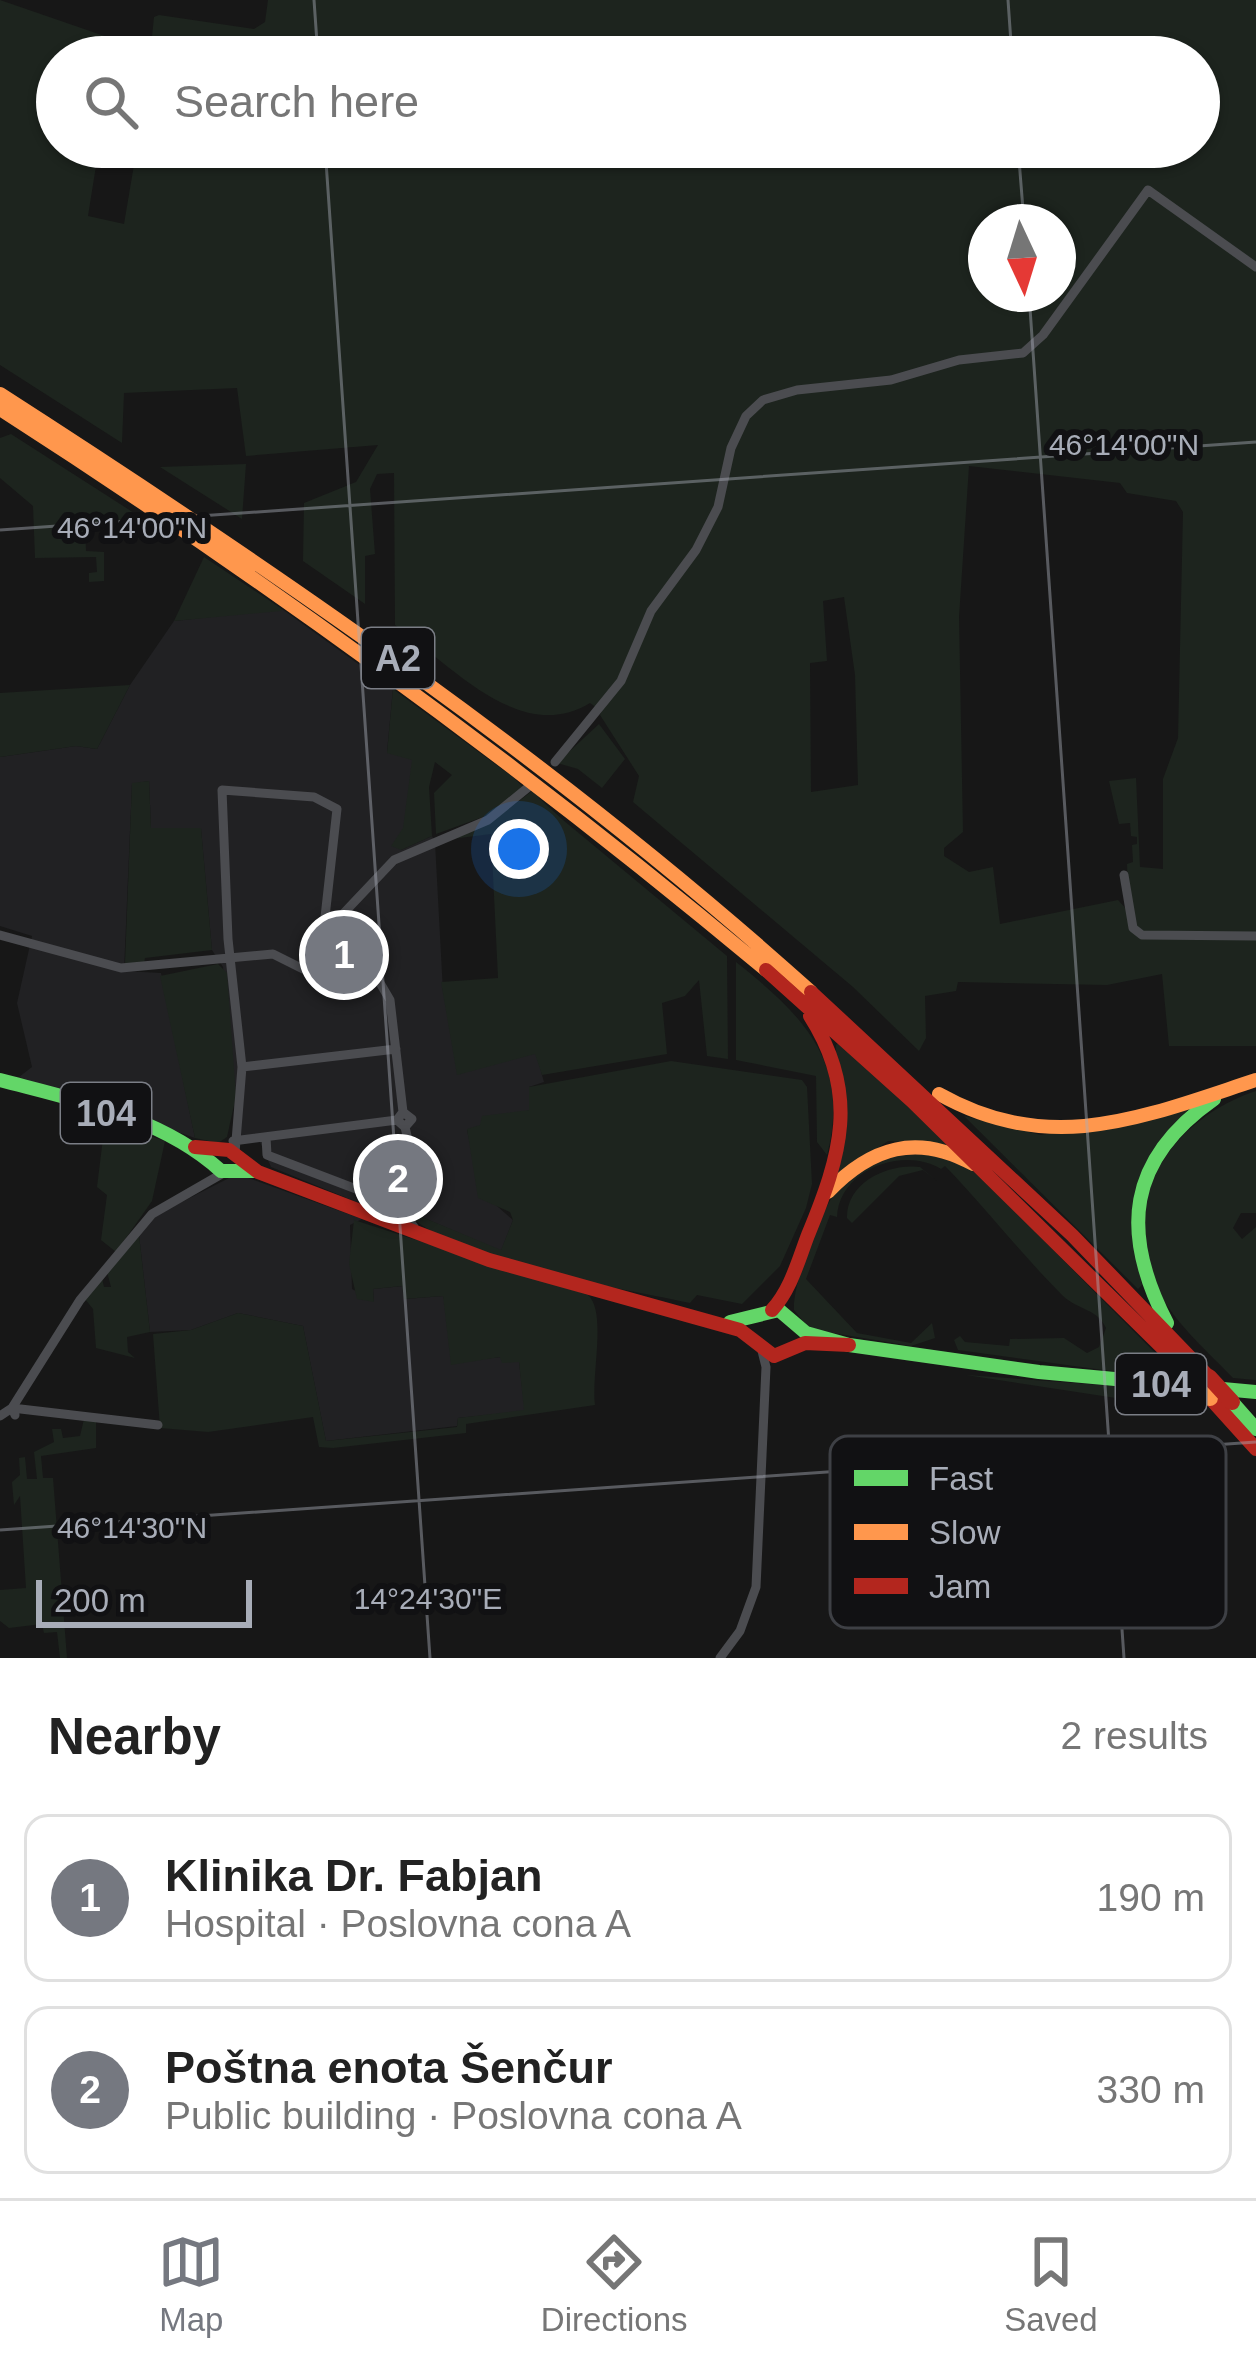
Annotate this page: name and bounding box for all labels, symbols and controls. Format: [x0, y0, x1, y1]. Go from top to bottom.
search box [36, 36, 1220, 168]
icon: search [78, 69, 144, 135]
text: Search here [174, 76, 419, 127]
north arrow [968, 204, 1076, 312]
text: 46°14'00"N [1049, 428, 1199, 461]
text: 46°14'00"N [57, 511, 207, 544]
road number: A2 [362, 628, 434, 688]
your location [489, 819, 549, 879]
pin: 1 [305, 910, 383, 1000]
road number: 104 [61, 1083, 151, 1143]
pin: 2 [359, 1134, 437, 1224]
road number: 104 [1116, 1354, 1206, 1414]
legend [830, 1436, 1226, 1628]
text: Fast [929, 1460, 993, 1497]
text: 46°14'30"N [57, 1511, 207, 1544]
text: Slow [929, 1514, 1001, 1551]
text: Jam [929, 1568, 991, 1605]
scale bar [36, 1574, 252, 1627]
text: 200 m [54, 1582, 146, 1619]
text: 14°24'30"E [354, 1582, 502, 1615]
text: Nearby [48, 1708, 221, 1765]
text: 2 results [1061, 1714, 1208, 1757]
text: Klinika Dr. Fabjan [165, 1850, 543, 1901]
text: 1 [79, 1876, 101, 1919]
text: 190 m [1097, 1876, 1205, 1919]
text: Hospital · Poslovna cona A [165, 1902, 631, 1945]
text: Poštna enota Šenčur [165, 2042, 613, 2093]
text: 2 [79, 2068, 101, 2111]
text: 330 m [1097, 2068, 1205, 2111]
text: Public building · Poslovna cona A [165, 2094, 742, 2137]
tab: Map [158, 2229, 224, 2339]
tab: Directions [541, 2229, 688, 2339]
tab: Saved [1004, 2229, 1098, 2339]

